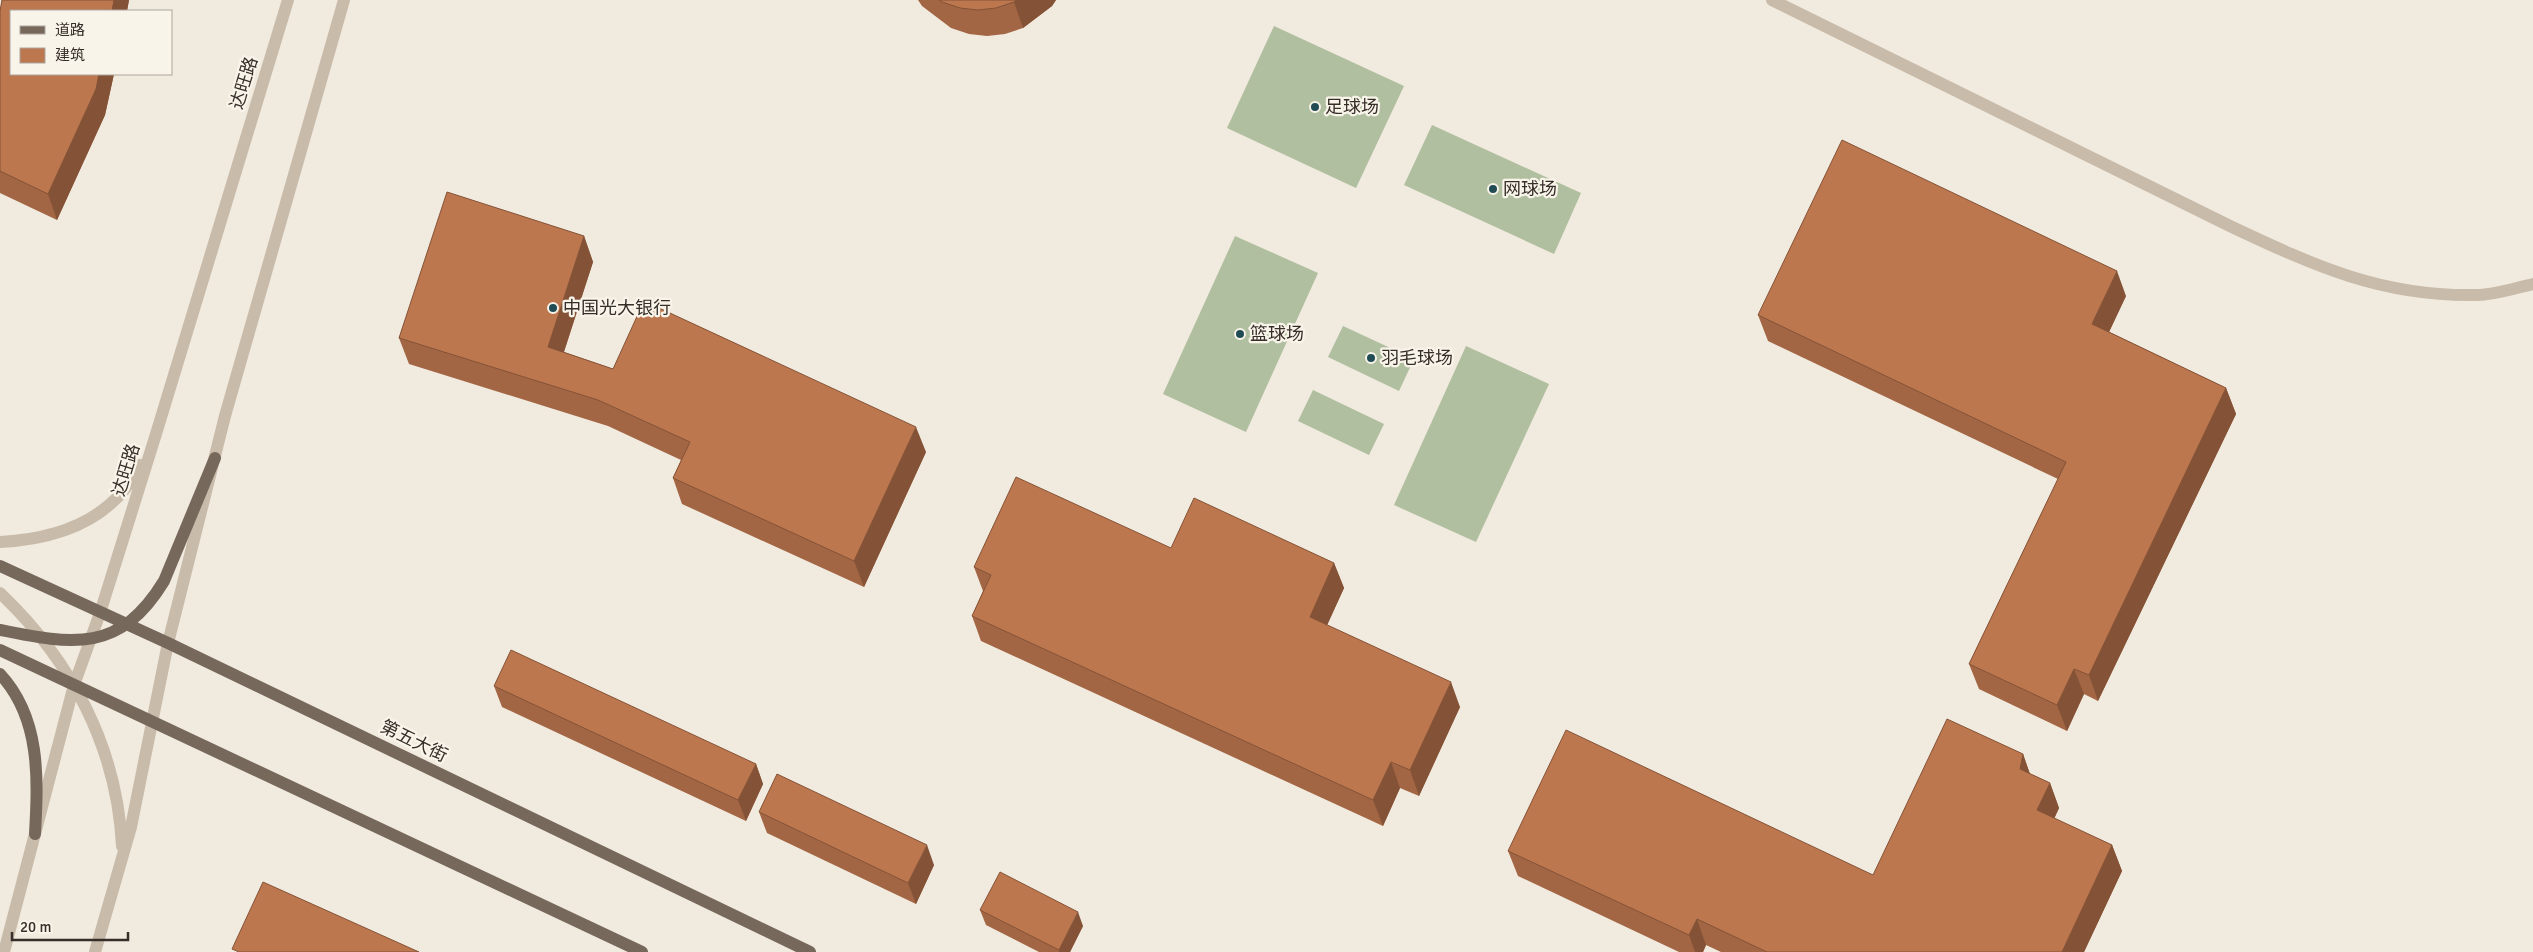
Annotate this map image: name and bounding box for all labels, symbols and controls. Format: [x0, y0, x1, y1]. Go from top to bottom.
legend [10, 10, 172, 75]
text: 道路 [55, 21, 85, 39]
text: 建筑 [55, 46, 85, 64]
street label: 达旺路 [226, 54, 262, 112]
place label: 足球场 [1325, 96, 1379, 118]
marker: 足球场 [1309, 101, 1321, 113]
place label: 网球场 [1503, 178, 1557, 200]
marker: 网球场 [1487, 183, 1499, 195]
place label: 中国光大银行 [563, 297, 671, 319]
marker: 中国光大银行 [547, 302, 559, 314]
place label: 篮球场 [1250, 323, 1304, 345]
marker: 篮球场 [1234, 328, 1246, 340]
place label: 羽毛球场 [1381, 347, 1453, 369]
marker: 羽毛球场 [1365, 352, 1377, 364]
street label: 达旺路 [108, 441, 144, 499]
street label: 第五大街 [377, 715, 451, 767]
scale bar [12, 910, 129, 942]
text: 20 m [20, 918, 51, 936]

